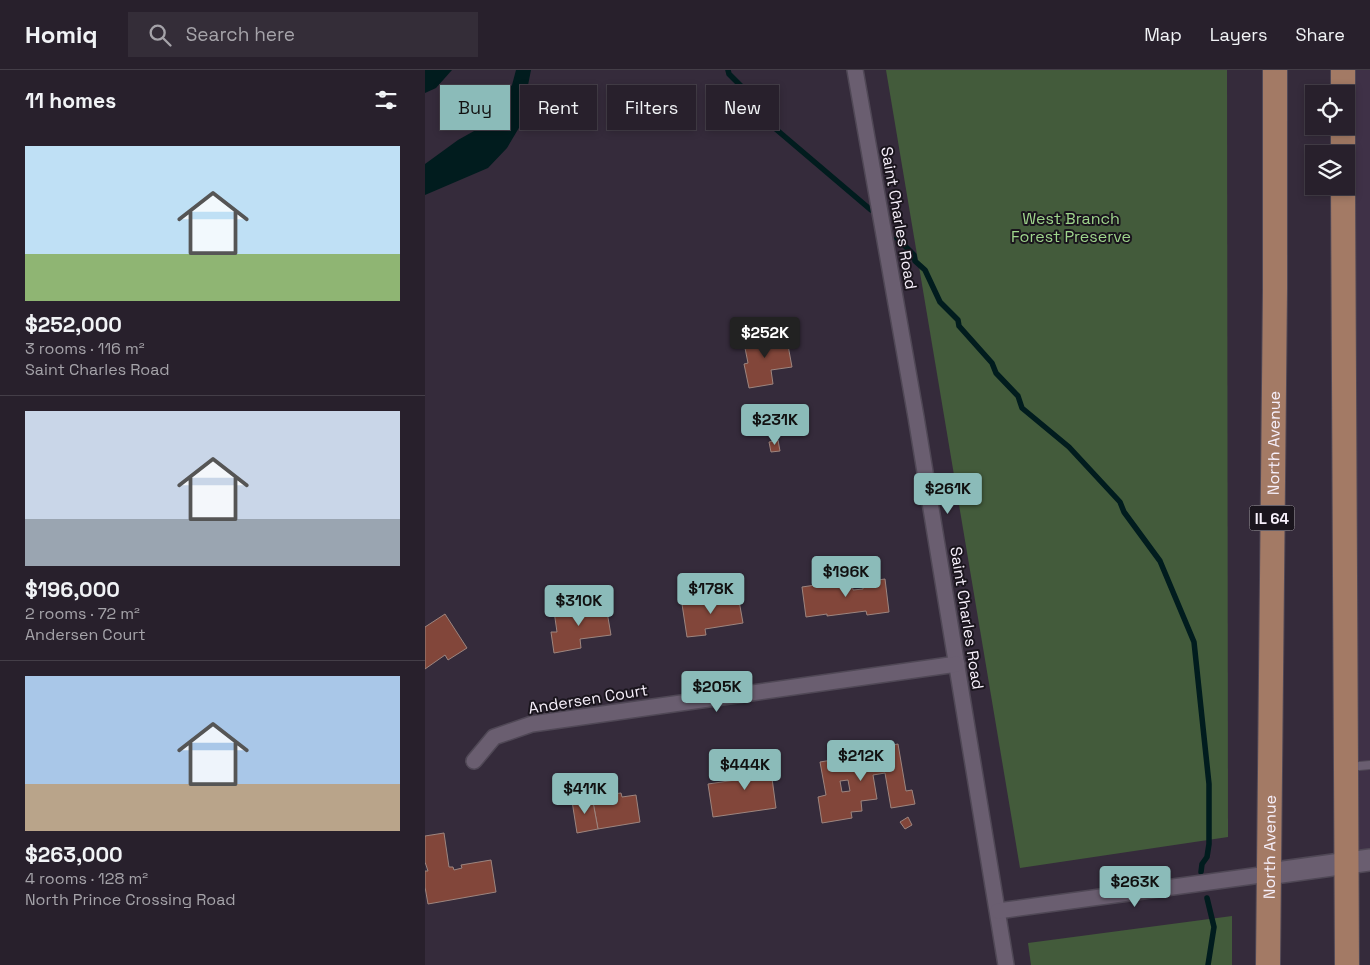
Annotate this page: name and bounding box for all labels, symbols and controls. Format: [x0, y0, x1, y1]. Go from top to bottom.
search box [128, 12, 478, 57]
text: Homiq [25, 19, 98, 50]
icon: search [146, 21, 174, 49]
text: Search here [186, 22, 295, 47]
text: Map [1144, 23, 1182, 46]
text: Layers [1210, 23, 1267, 46]
text: Share [1295, 23, 1345, 46]
chip: Buy [440, 85, 510, 130]
chip: Rent [520, 85, 597, 130]
chip: Filters [607, 85, 696, 130]
chip: New [706, 85, 779, 130]
map controls [1305, 85, 1355, 195]
button: locate [1305, 85, 1355, 135]
icon: filters [372, 86, 400, 114]
text: 11 homes [25, 87, 116, 114]
street label: Saint Charles Road [876, 145, 922, 291]
button: layers [1305, 145, 1355, 195]
icon: home [168, 178, 258, 268]
park label: West Branch Forest Preserve [1011, 208, 1131, 247]
text: $252,000 [25, 311, 122, 338]
pin: $252K [730, 316, 800, 359]
text: $252K [741, 322, 789, 343]
text: 3 rooms · 116 m² [25, 338, 145, 359]
text: Saint Charles Road [25, 359, 170, 380]
street label: North Avenue [1262, 391, 1284, 495]
pin: $231K [740, 404, 810, 446]
text: $231K [752, 409, 798, 430]
icon: home [168, 444, 258, 534]
pin: $261K [913, 472, 983, 515]
text: $261K [925, 478, 971, 499]
road number: IL 64 [1249, 506, 1295, 530]
street label: Saint Charles Road [945, 545, 989, 691]
pin: $196K [811, 556, 881, 598]
text: $196K [823, 561, 869, 582]
pin: $178K [676, 572, 746, 615]
text: $196,000 [25, 576, 120, 603]
text: $178K [688, 578, 734, 599]
pin: $310K [544, 584, 614, 627]
text: $310K [556, 590, 602, 611]
text: 2 rooms · 72 m² [25, 603, 140, 624]
text: Andersen Court [25, 624, 146, 645]
pin: $205K [682, 670, 752, 713]
text: $205K [692, 676, 742, 697]
street label: Andersen Court [527, 679, 649, 719]
icon: home [168, 709, 258, 799]
pin: $212K [826, 740, 896, 782]
text: $212K [838, 745, 884, 766]
pin: $444K [710, 748, 780, 791]
text: $444K [720, 754, 770, 775]
pin: $411K [550, 772, 620, 815]
text: $411K [563, 778, 607, 799]
street label: North Avenue [1258, 795, 1280, 899]
text: $263,000 [25, 841, 123, 868]
pin: $263K [1100, 866, 1170, 908]
text: 4 rooms · 128 m² [25, 868, 148, 889]
text: $263K [1111, 871, 1159, 892]
text: North Prince Crossing Road [25, 889, 236, 910]

